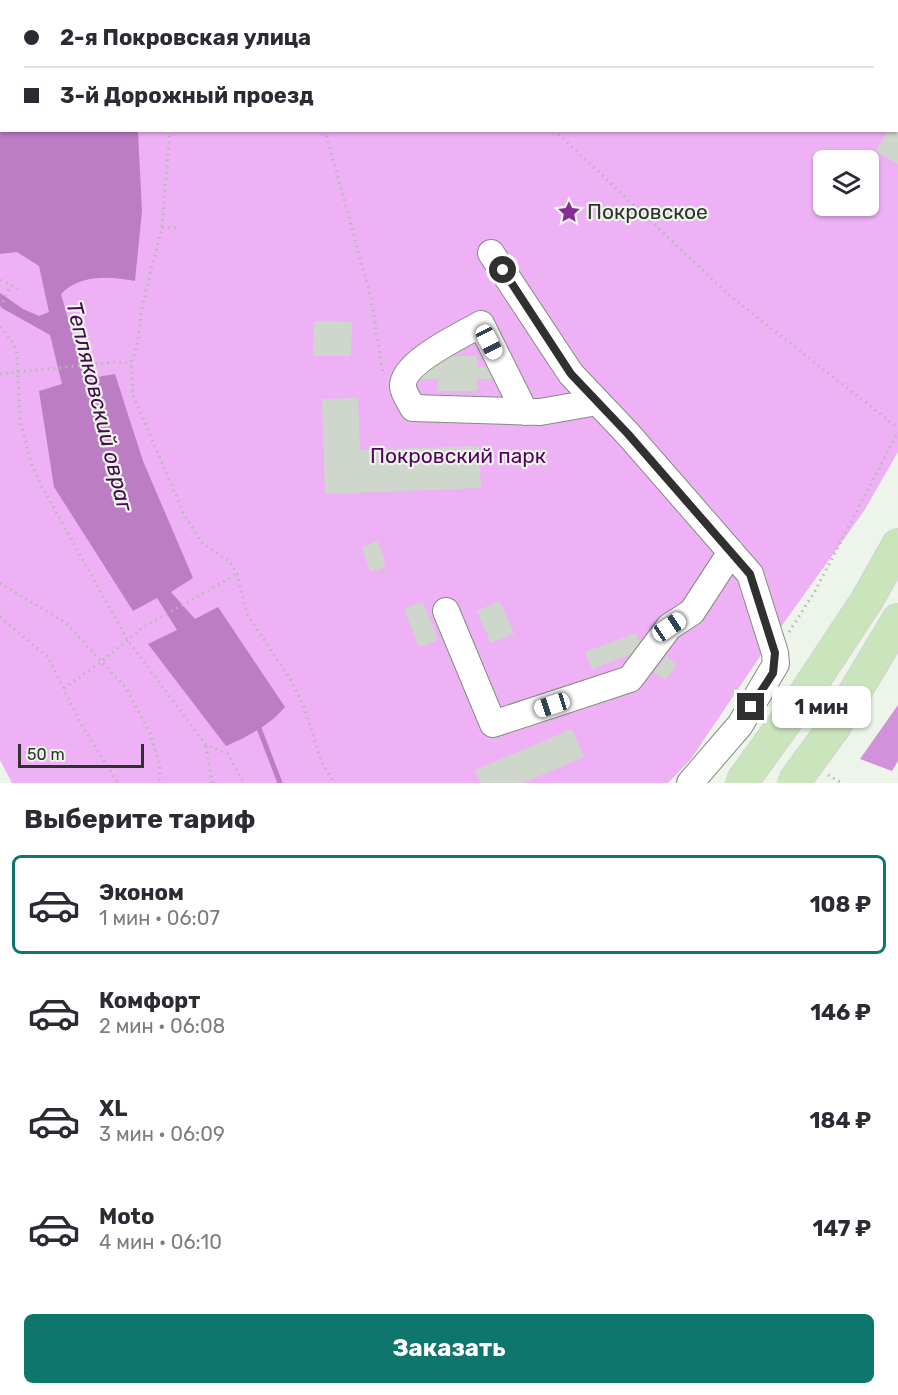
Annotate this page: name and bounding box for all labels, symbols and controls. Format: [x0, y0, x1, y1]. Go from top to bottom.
text: 2-я Покровская улица [60, 24, 311, 51]
text: 3-й Дорожный проезд [60, 82, 314, 109]
map controls [813, 150, 879, 216]
button: layers [813, 150, 879, 216]
place icon: Покровское [556, 199, 582, 225]
place label: Покровское [587, 199, 708, 224]
route start [489, 256, 516, 283]
water label: Тепляковский овраг [60, 299, 139, 515]
car [473, 322, 505, 362]
park label: Покровский парк [370, 443, 546, 468]
car [649, 609, 689, 645]
callout: 1 мин [772, 686, 871, 728]
car [532, 691, 572, 719]
route end [737, 693, 764, 720]
text: 1 мин [794, 695, 849, 719]
scale bar [18, 741, 144, 768]
text: 50 m [27, 745, 65, 764]
text: Выберите тариф [24, 803, 255, 835]
icon: car [27, 878, 81, 932]
text: Эконом [99, 879, 184, 906]
text: 108 ₽ [810, 891, 871, 918]
text: 1 мин · 06:07 [99, 906, 220, 930]
icon: car [27, 986, 81, 1040]
text: Комфорт [99, 987, 200, 1014]
text: 146 ₽ [810, 999, 871, 1026]
text: 2 мин · 06:08 [99, 1014, 225, 1038]
icon: car [27, 1094, 81, 1148]
text: XL [99, 1095, 127, 1122]
text: 184 ₽ [810, 1107, 871, 1134]
text: 3 мин · 06:09 [99, 1122, 225, 1146]
icon: car [27, 1202, 81, 1256]
text: Moto [99, 1203, 154, 1230]
text: 147 ₽ [812, 1215, 871, 1242]
text: 4 мин · 06:10 [99, 1230, 222, 1254]
button: Заказать [24, 1314, 874, 1383]

